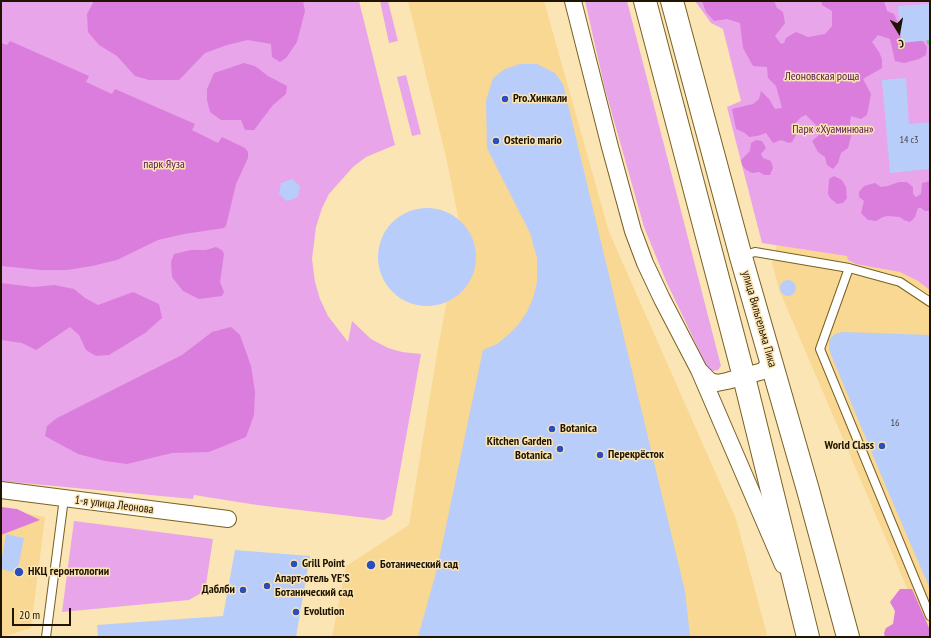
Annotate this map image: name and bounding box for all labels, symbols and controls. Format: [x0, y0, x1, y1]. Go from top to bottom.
north arrow [879, 12, 919, 52]
text: С [897, 36, 905, 51]
park label: Леоновская роща [785, 70, 859, 84]
place label: Pro.Хинкали [513, 92, 567, 106]
marker: Pro.Хинкали [500, 94, 510, 104]
park label: Парк «Хуаминюан» [792, 123, 874, 137]
place label: Osterio mario [504, 134, 562, 148]
house number: 14 с3 [899, 134, 919, 146]
marker: Osterio mario [491, 136, 501, 146]
park label: парк Яуза [143, 158, 185, 172]
street label: улица Вильгельма Пика [738, 269, 780, 369]
house number: 16 [891, 417, 899, 429]
place label: Botanica [560, 422, 597, 436]
marker: Botanica [547, 424, 557, 434]
place label: Kitchen Garden Botanica [487, 435, 552, 463]
place label: World Class [825, 439, 874, 453]
marker: World Class [877, 441, 887, 451]
marker: Kitchen Garden Botanica [555, 444, 565, 454]
place label: Перекрёсток [608, 448, 664, 462]
marker: Перекрёсток [595, 450, 605, 460]
street label: 1-я улица Леонова [74, 493, 154, 517]
place label: Grill Point [302, 557, 345, 571]
place label: Ботанический сад [380, 558, 458, 572]
marker: Grill Point [289, 559, 299, 569]
marker: Ботанический сад [365, 559, 377, 571]
place label: НКЦ геронтологии [28, 565, 109, 579]
marker: НКЦ геронтологии [13, 566, 25, 578]
place label: Апарт-отель YE’S Ботанический сад [275, 572, 353, 600]
marker: Апарт-отель YE’S Ботанический сад [262, 581, 272, 591]
place label: Даблби [202, 583, 235, 597]
marker: Даблби [238, 585, 248, 595]
scale bar [14, 600, 73, 626]
place label: Evolution [304, 605, 344, 619]
text: 20 m [19, 607, 40, 622]
marker: Evolution [291, 607, 301, 617]

